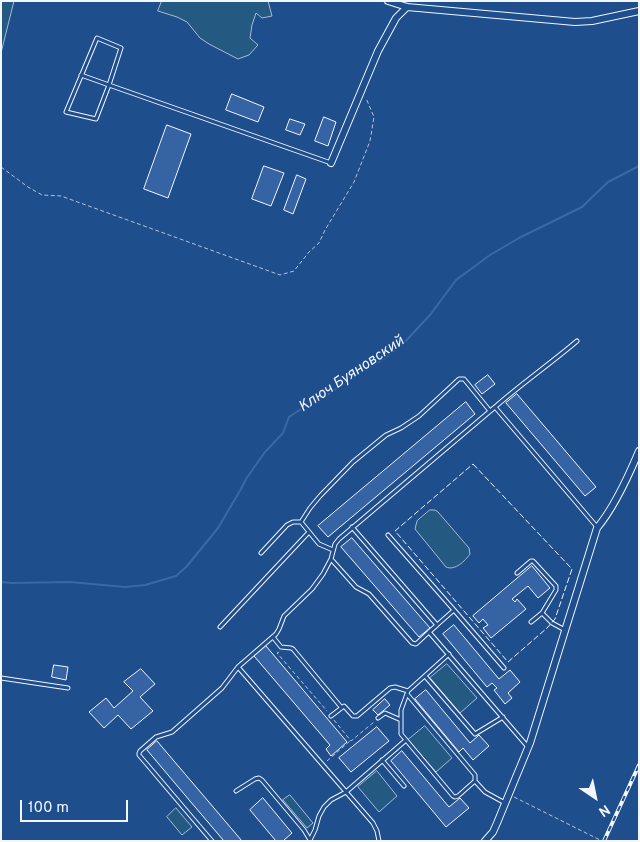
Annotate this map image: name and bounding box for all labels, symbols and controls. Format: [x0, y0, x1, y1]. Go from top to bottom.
water label: Ключ Буяновский [296, 333, 408, 417]
north arrow [570, 772, 620, 822]
scale bar [22, 790, 130, 822]
text: 100 m [28, 799, 69, 818]
text: N [595, 800, 613, 820]

